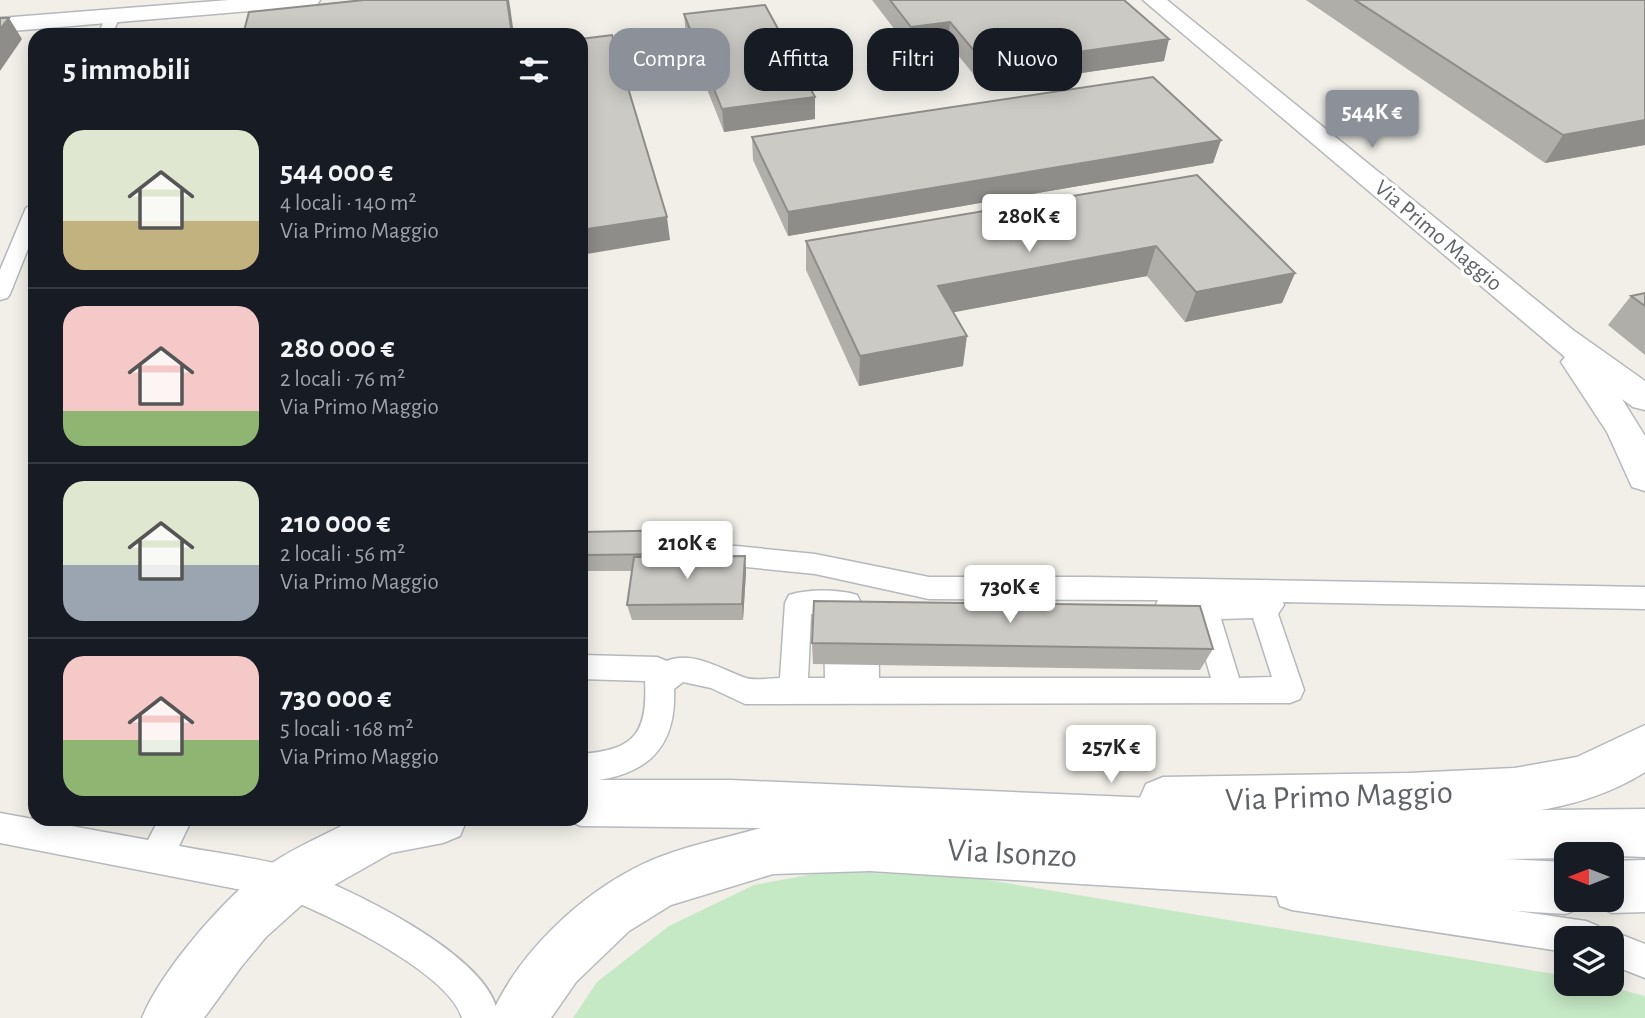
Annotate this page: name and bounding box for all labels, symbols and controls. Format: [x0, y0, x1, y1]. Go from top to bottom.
chip: Compra [609, 28, 730, 91]
chip: Affitta [744, 28, 853, 91]
chip: Filtri [867, 28, 959, 91]
chip: Nuovo [973, 28, 1082, 91]
icon: filters [515, 51, 553, 89]
text: 5 immobili [63, 55, 191, 85]
pin: 544K € [1315, 90, 1429, 150]
text: 544K € [1342, 101, 1402, 124]
text: 544 000 € [280, 157, 393, 187]
icon: home [119, 158, 203, 242]
street label: Via Primo Maggio [1370, 176, 1506, 296]
text: 4 locali · 140 m² [280, 192, 417, 215]
pin: 280K € [972, 194, 1086, 254]
text: 280K € [998, 205, 1060, 228]
text: Via Primo Maggio [280, 220, 439, 243]
text: 280 000 € [280, 333, 395, 363]
icon: home [119, 334, 203, 418]
text: 2 locali · 76 m² [280, 368, 405, 391]
text: Via Primo Maggio [280, 396, 439, 419]
text: 210 000 € [280, 508, 391, 538]
icon: home [119, 509, 203, 593]
pin: 210K € [630, 522, 744, 581]
text: 210K € [658, 532, 716, 555]
text: 2 locali · 56 m² [280, 543, 405, 566]
pin: 730K € [953, 566, 1067, 625]
text: Via Primo Maggio [280, 571, 439, 594]
text: 730K € [980, 576, 1040, 599]
text: 730 000 € [280, 683, 391, 713]
icon: home [119, 684, 203, 768]
text: 5 locali · 168 m² [280, 718, 414, 741]
pin: 257K € [1054, 726, 1168, 785]
text: 257K € [1082, 736, 1140, 759]
text: Via Primo Maggio [280, 746, 439, 769]
street label: Via Primo Maggio [1225, 777, 1453, 817]
street label: Via Isonzo [946, 834, 1078, 874]
north arrow [1554, 842, 1624, 912]
map controls [1554, 842, 1624, 996]
button: layers [1554, 926, 1624, 996]

